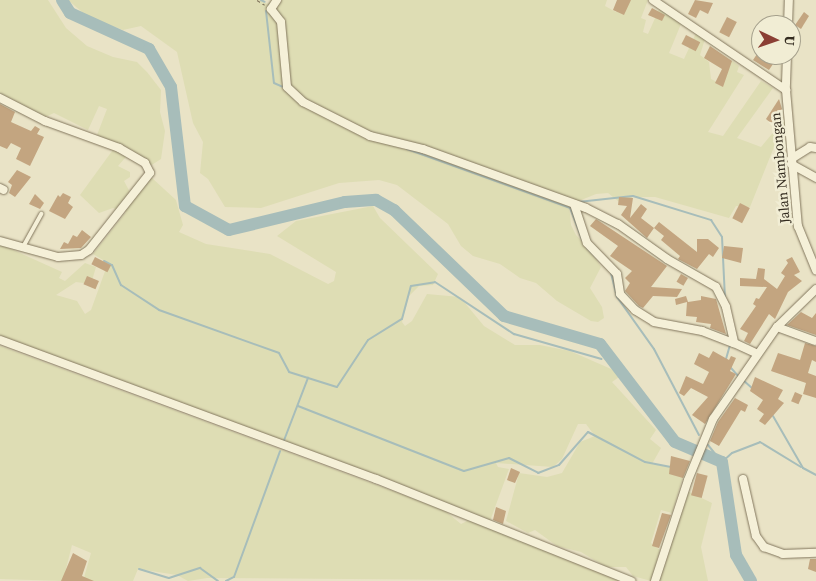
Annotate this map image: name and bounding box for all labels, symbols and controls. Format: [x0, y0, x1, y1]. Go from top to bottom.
north arrow [751, 15, 801, 65]
text: U [780, 35, 800, 46]
street label: Jalan Nambongan [767, 112, 793, 224]

